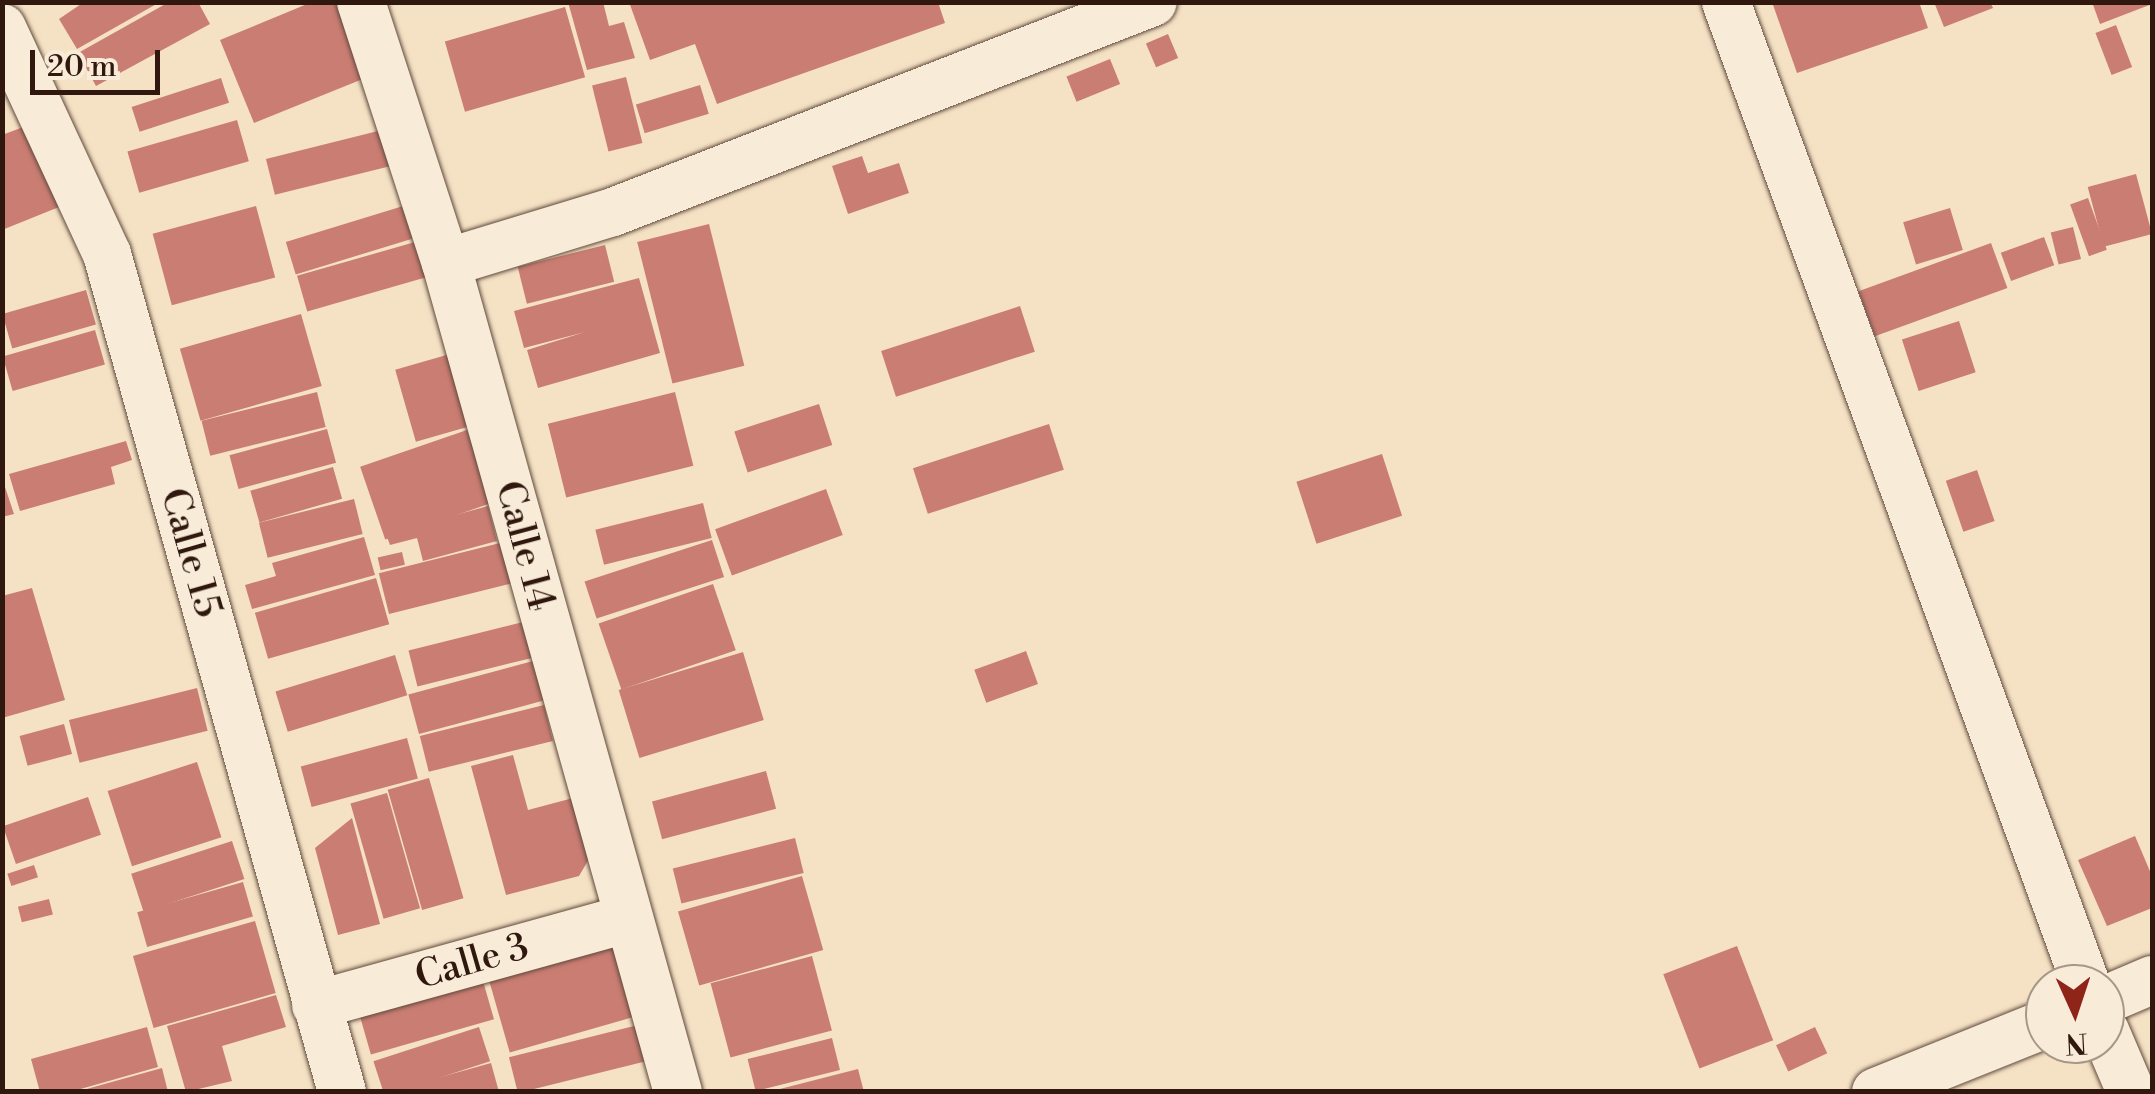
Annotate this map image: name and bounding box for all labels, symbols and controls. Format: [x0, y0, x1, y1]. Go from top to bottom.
scale bar [35, 30, 165, 92]
text: 20 m [47, 48, 116, 86]
street label: Calle 14 [485, 476, 563, 616]
street label: Calle 15 [150, 483, 230, 623]
street label: Calle 3 [410, 924, 534, 1000]
north arrow [2025, 964, 2125, 1064]
text: N [2065, 1024, 2088, 1061]

